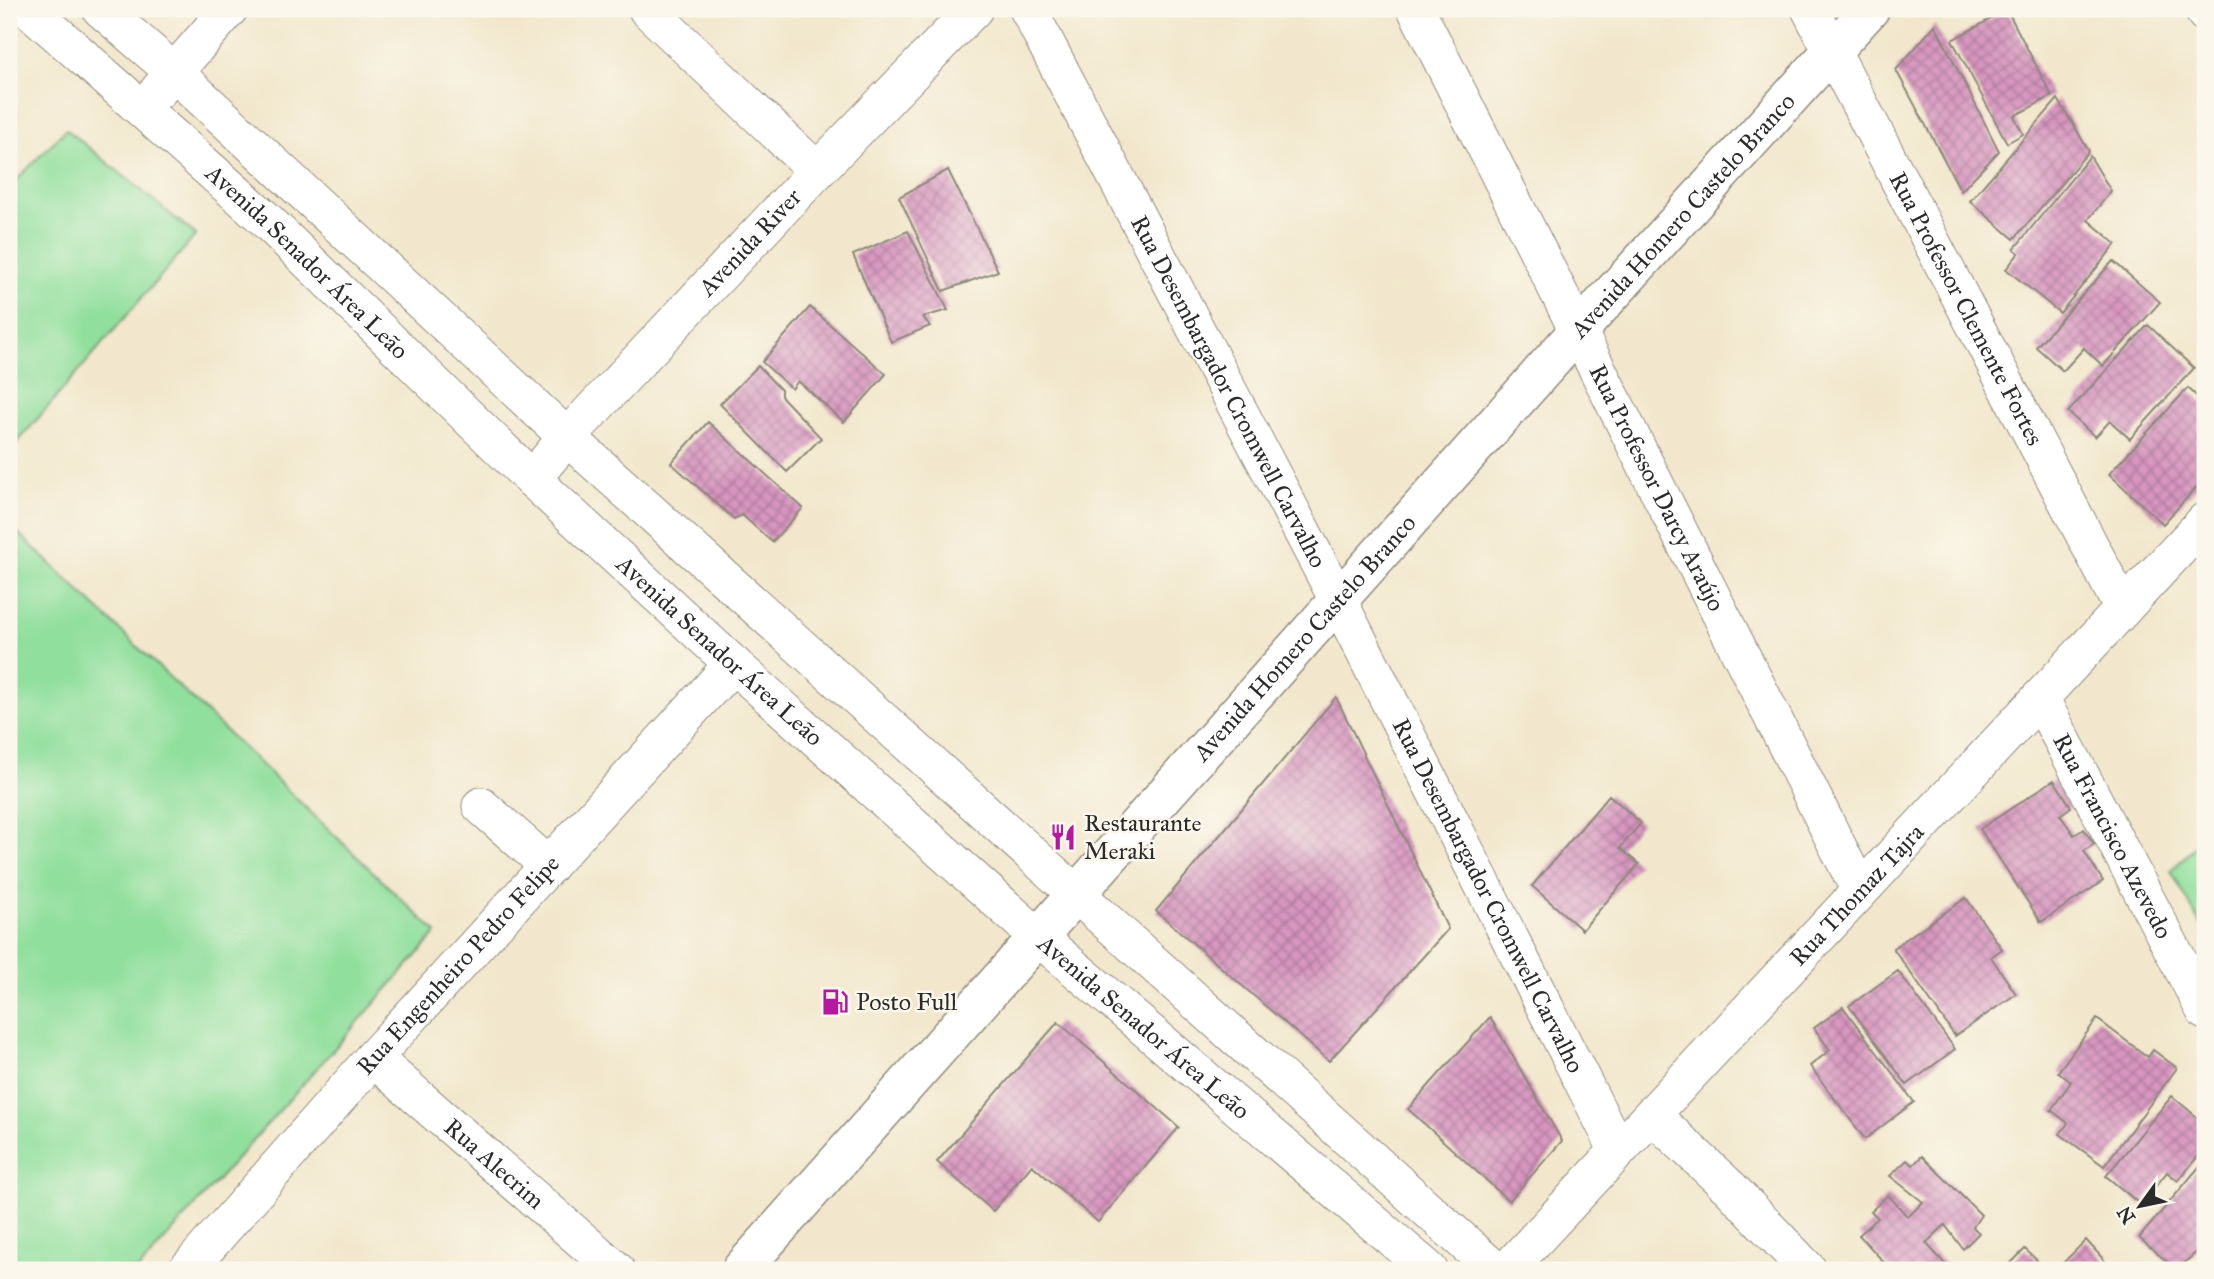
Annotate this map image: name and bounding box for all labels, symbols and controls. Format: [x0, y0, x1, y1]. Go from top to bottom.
street label: Avenida Homero Castelo Branco [1564, 87, 1802, 345]
street label: Avenida Senador Área Leão [199, 158, 415, 366]
street label: Rua Professor Clemente Fortes [1883, 167, 2050, 451]
street label: Avenida River [692, 182, 808, 303]
street label: Rua Desembargador Cromwell Carvalho [1124, 210, 1333, 573]
street label: Rua Professor Darcy Araújo [1582, 360, 1732, 616]
street label: Avenida Homero Castelo Branco [1186, 508, 1422, 768]
street label: Avenida Senador Área Leão [609, 548, 829, 752]
street label: Rua Desembargador Cromwell Carvalho [1386, 713, 1591, 1078]
street label: Rua Francisco Azevedo [2046, 728, 2179, 944]
place label: Restaurante Meraki [1084, 808, 1201, 866]
street label: Rua Thomaz Tajra [1783, 817, 1931, 972]
restaurant icon: Restaurante Meraki [1048, 822, 1078, 852]
street label: Rua Engenheiro Pedro Felipe [350, 849, 566, 1081]
street label: Avenida Senador Área Leão [1031, 928, 1256, 1126]
fuel station icon: Posto Full [820, 987, 850, 1017]
place label: Posto Full [856, 987, 958, 1017]
street label: Rua Alecrim [438, 1112, 551, 1216]
north arrow [2106, 1170, 2176, 1240]
text: N [2112, 1202, 2140, 1228]

